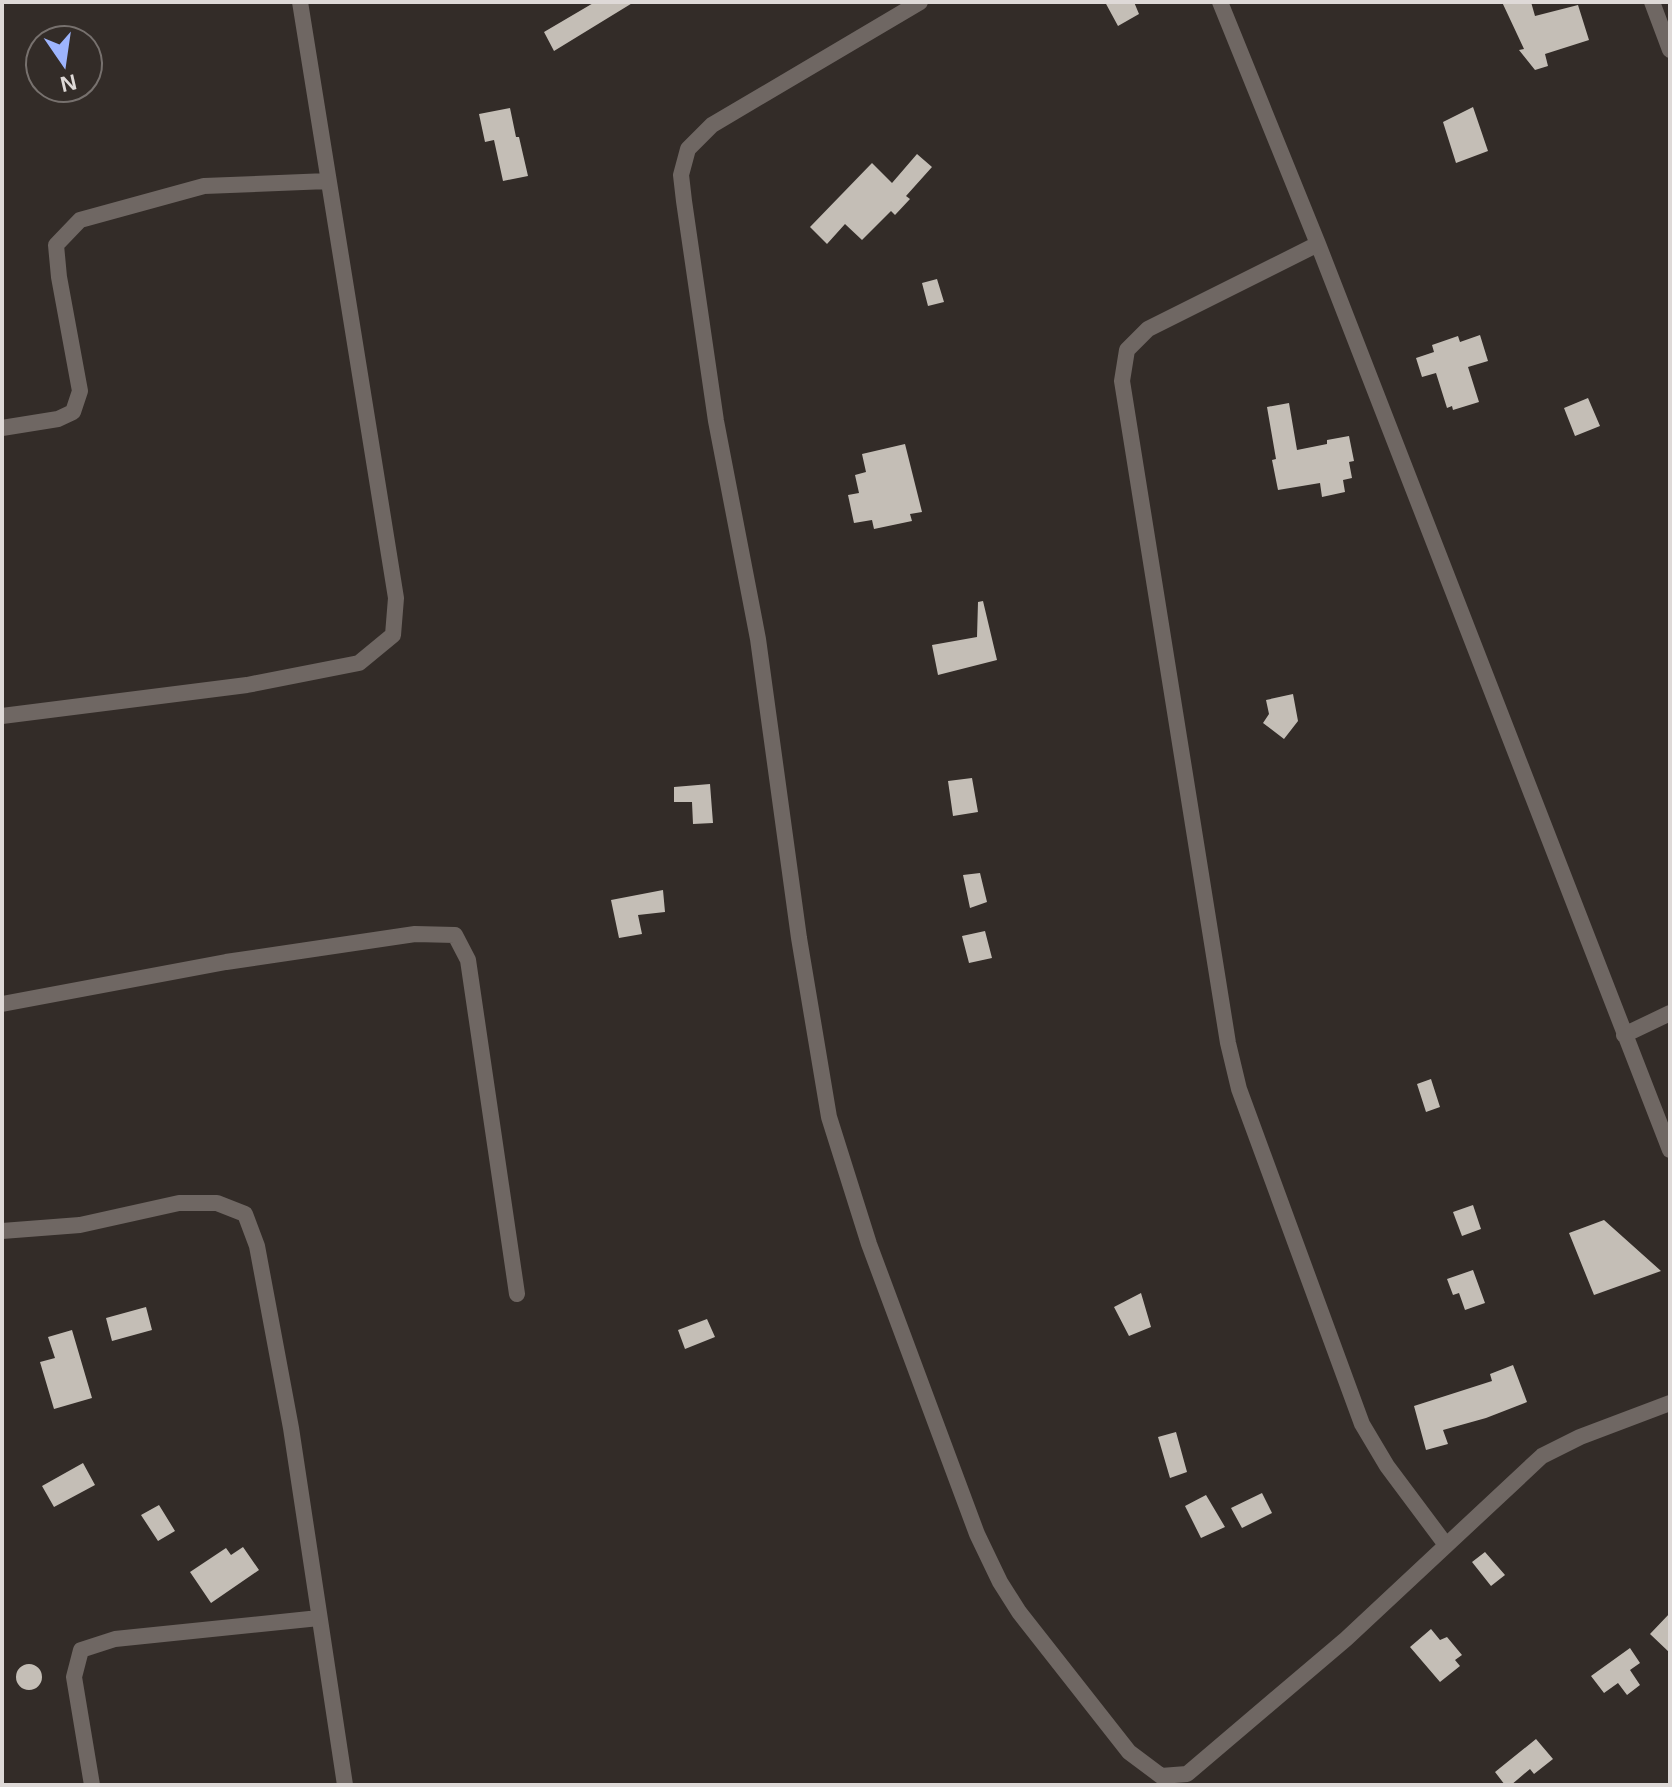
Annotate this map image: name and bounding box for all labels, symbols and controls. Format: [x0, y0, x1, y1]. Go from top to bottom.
north arrow [24, 24, 104, 104]
text: N [58, 69, 79, 97]

